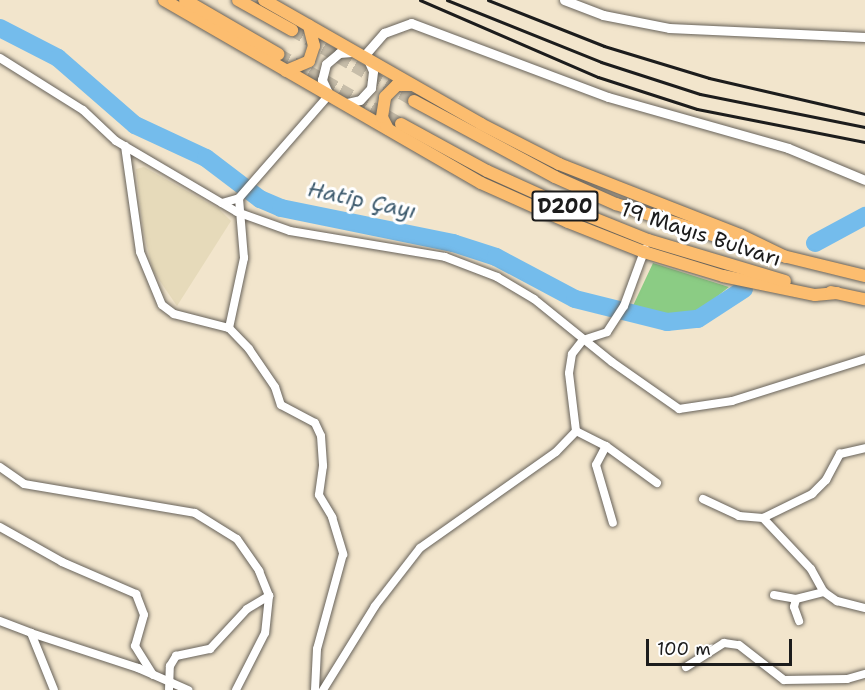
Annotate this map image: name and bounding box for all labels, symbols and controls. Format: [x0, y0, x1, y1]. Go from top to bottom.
water label: Hatip Çayı [305, 176, 419, 224]
road number: D200 [530, 189, 600, 223]
street label: 19 Mayıs Bulvarı [618, 196, 784, 272]
scale bar [649, 627, 794, 665]
text: 100 m [657, 637, 711, 661]

